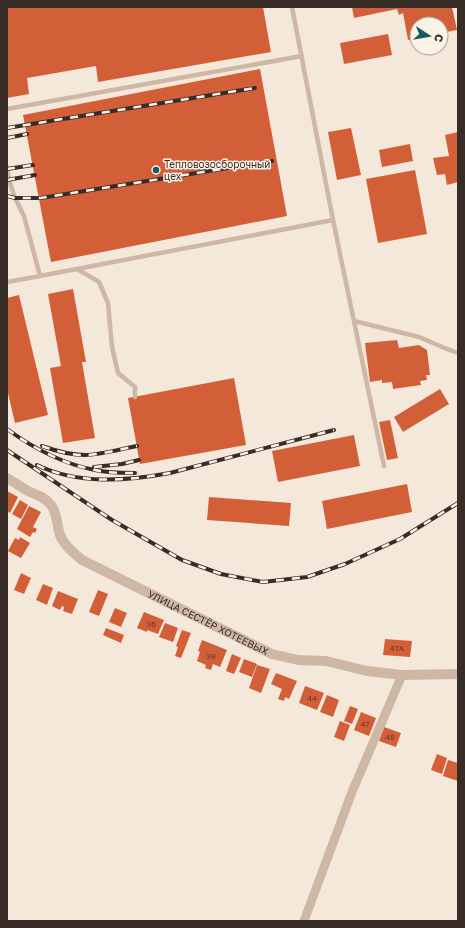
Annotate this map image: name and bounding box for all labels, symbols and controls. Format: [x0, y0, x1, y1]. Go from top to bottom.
north arrow [409, 16, 449, 56]
text: С [432, 33, 446, 44]
place label: Тепловозосборочный цех [164, 158, 270, 182]
marker: Тепловозосборочный цех [151, 165, 161, 175]
street label: УЛИЦА СЕСТЁР ХОТЕЕВЫХ [146, 588, 271, 658]
house number: 36 [146, 619, 156, 629]
house number: 47А [390, 643, 405, 653]
house number: 39 [206, 651, 216, 661]
house number: 44 [307, 693, 317, 703]
house number: 47 [360, 719, 370, 729]
house number: 48 [385, 732, 395, 742]

